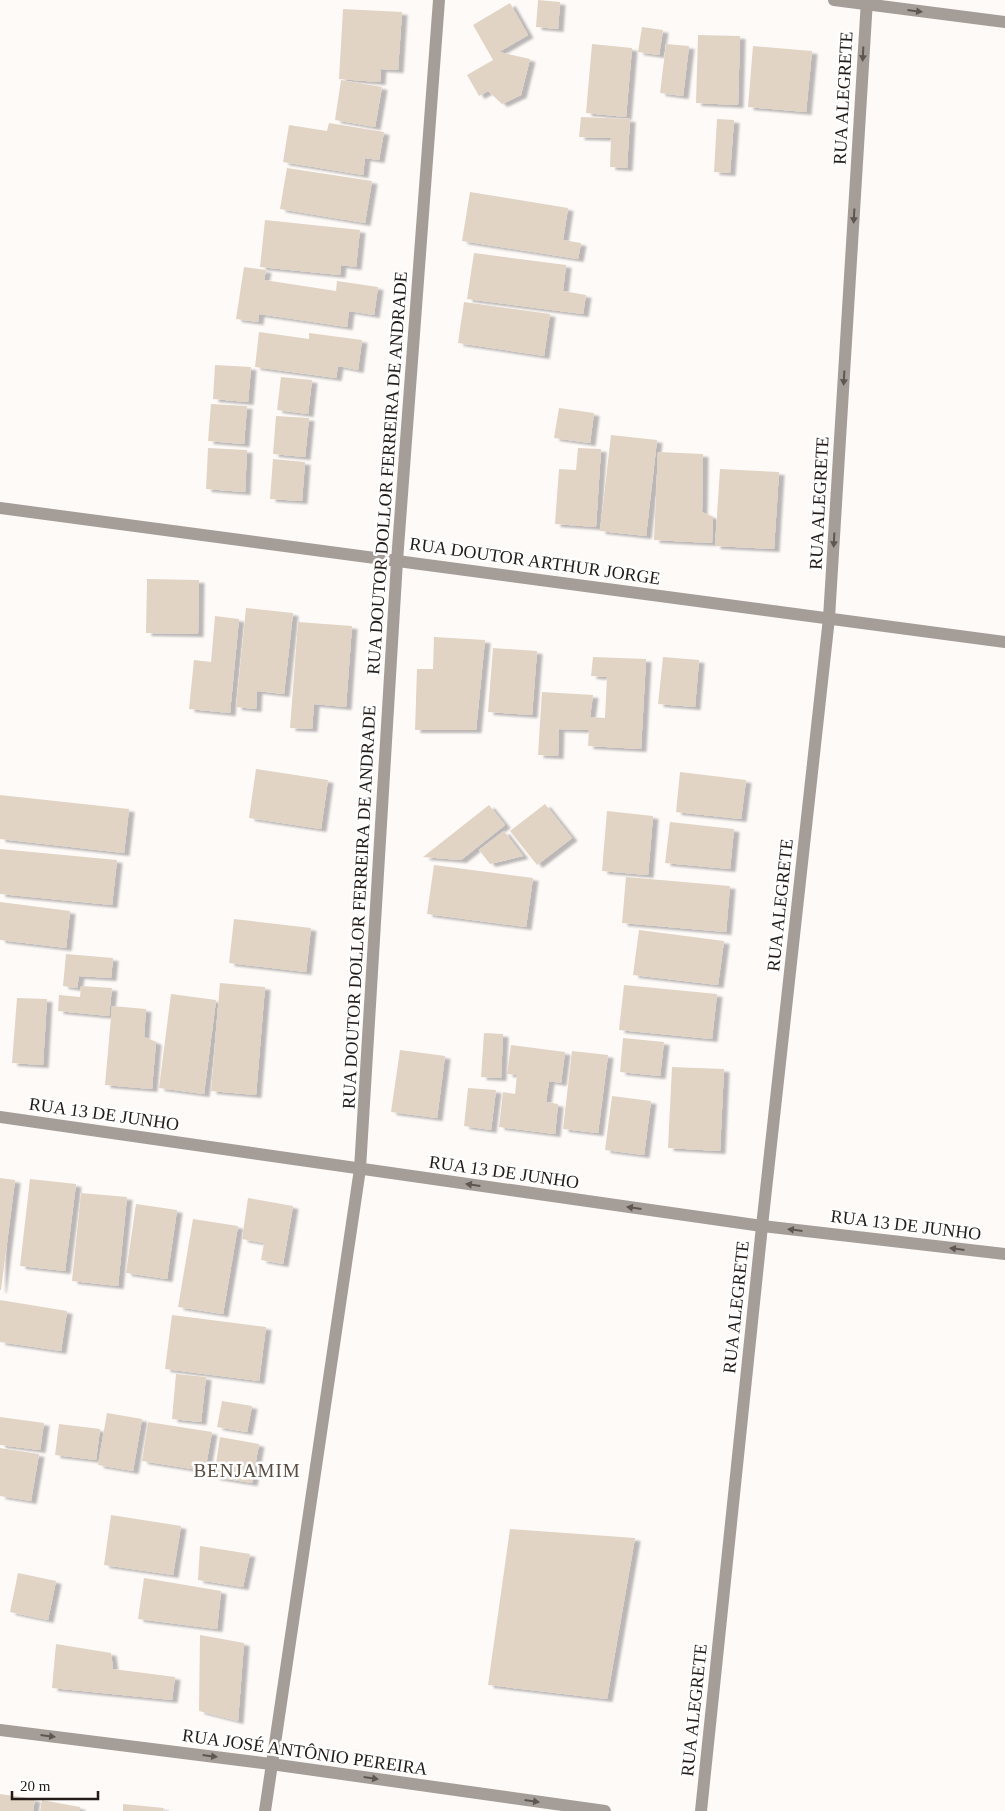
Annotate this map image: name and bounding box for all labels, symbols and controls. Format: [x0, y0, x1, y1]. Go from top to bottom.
one-way arrow [907, 7, 923, 15]
street label: RUA ALEGRETE [830, 31, 856, 165]
one-way arrow [859, 46, 867, 62]
one-way arrow [849, 208, 857, 224]
street label: RUA DOUTOR DOLLOR FERREIRA DE ANDRADE [363, 271, 411, 675]
one-way arrow [839, 370, 847, 386]
street label: RUA ALEGRETE [806, 436, 832, 570]
one-way arrow [830, 532, 838, 548]
street label: RUA DOUTOR ARTHUR JORGE [408, 533, 662, 589]
street label: RUA DOUTOR DOLLOR FERREIRA DE ANDRADE [338, 705, 380, 1109]
street label: RUA ALEGRETE [763, 838, 797, 972]
street label: RUA 13 DE JUNHO [28, 1094, 180, 1134]
street label: RUA 13 DE JUNHO [428, 1152, 580, 1192]
one-way arrow [465, 1181, 481, 1189]
one-way arrow [626, 1203, 642, 1211]
street label: RUA 13 DE JUNHO [830, 1206, 982, 1244]
one-way arrow [787, 1225, 803, 1233]
street label: RUA ALEGRETE [719, 1240, 753, 1374]
one-way arrow [948, 1245, 964, 1253]
district label: BENJAMIM [193, 1460, 301, 1481]
street label: RUA ALEGRETE [677, 1643, 711, 1777]
street label: RUA JOSÉ ANTÔNIO PEREIRA [181, 1724, 429, 1779]
one-way arrow [41, 1732, 57, 1740]
one-way arrow [202, 1753, 218, 1761]
scale bar [12, 1768, 99, 1800]
one-way arrow [363, 1774, 379, 1782]
text: 20 m [20, 1778, 51, 1794]
one-way arrow [524, 1797, 540, 1805]

